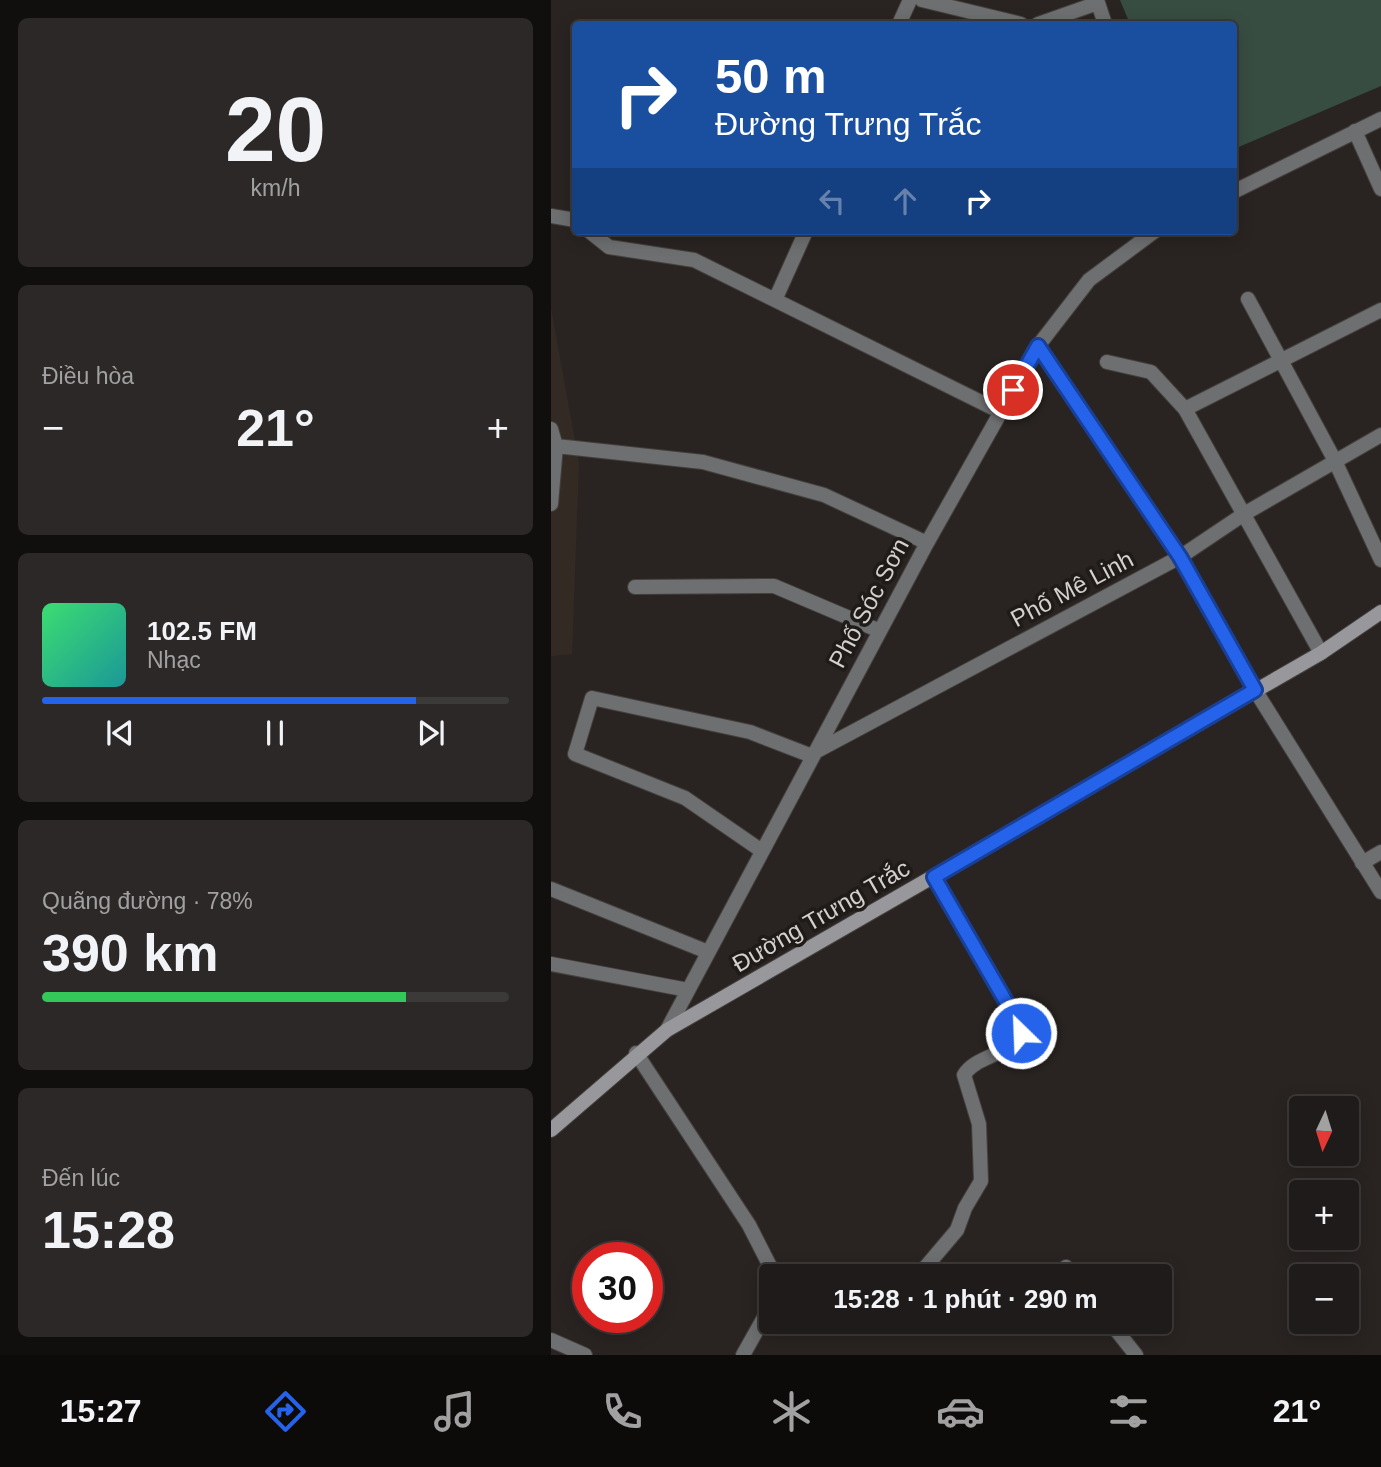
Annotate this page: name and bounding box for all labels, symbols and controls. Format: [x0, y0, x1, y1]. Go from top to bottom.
icon: right [600, 49, 691, 140]
text: 50 m [715, 49, 827, 103]
text: 20 [225, 79, 326, 180]
text: Đường Trưng Trắc [715, 106, 982, 142]
text: km/h [251, 175, 300, 201]
icon: left [813, 182, 851, 220]
icon: ahead [886, 182, 924, 220]
icon: right [959, 182, 997, 220]
pin [983, 360, 1043, 420]
text: Điều hòa [42, 363, 134, 389]
icon: arrive [994, 371, 1032, 409]
text: 21° [236, 399, 315, 457]
text: − [42, 407, 64, 449]
text: + [487, 407, 509, 449]
street label: Phố Sóc Sơn [823, 534, 914, 672]
street label: Phố Mê Linh [1006, 545, 1138, 632]
text: 102.5 FM [147, 616, 257, 646]
text: Nhạc [147, 647, 201, 673]
icon: previous [101, 714, 139, 752]
icon: pause [256, 714, 294, 752]
icon: next [412, 714, 450, 752]
street label: Đường Trưng Trắc [727, 854, 914, 977]
text: Quãng đường · 78% [42, 888, 253, 914]
text: 390 km [42, 924, 218, 982]
position arrow [984, 996, 1058, 1070]
north arrow [1289, 1096, 1359, 1166]
map controls [1289, 1096, 1359, 1334]
text: Đến lúc [42, 1165, 120, 1191]
button: + [1289, 1180, 1359, 1250]
text: 15:28 [42, 1201, 175, 1259]
speed limit sign: 30 [572, 1242, 663, 1333]
button: − [1289, 1264, 1359, 1334]
text: 15:28 · 1 phút · 290 m [833, 1284, 1098, 1314]
icon: directions [261, 1387, 310, 1436]
icon: music [430, 1387, 479, 1436]
icon: phone [598, 1387, 647, 1436]
icon: climate [767, 1387, 816, 1436]
icon: car [936, 1387, 985, 1436]
icon: filters [1104, 1387, 1153, 1436]
text: 15:27 [60, 1393, 142, 1429]
text: 21° [1273, 1393, 1321, 1429]

